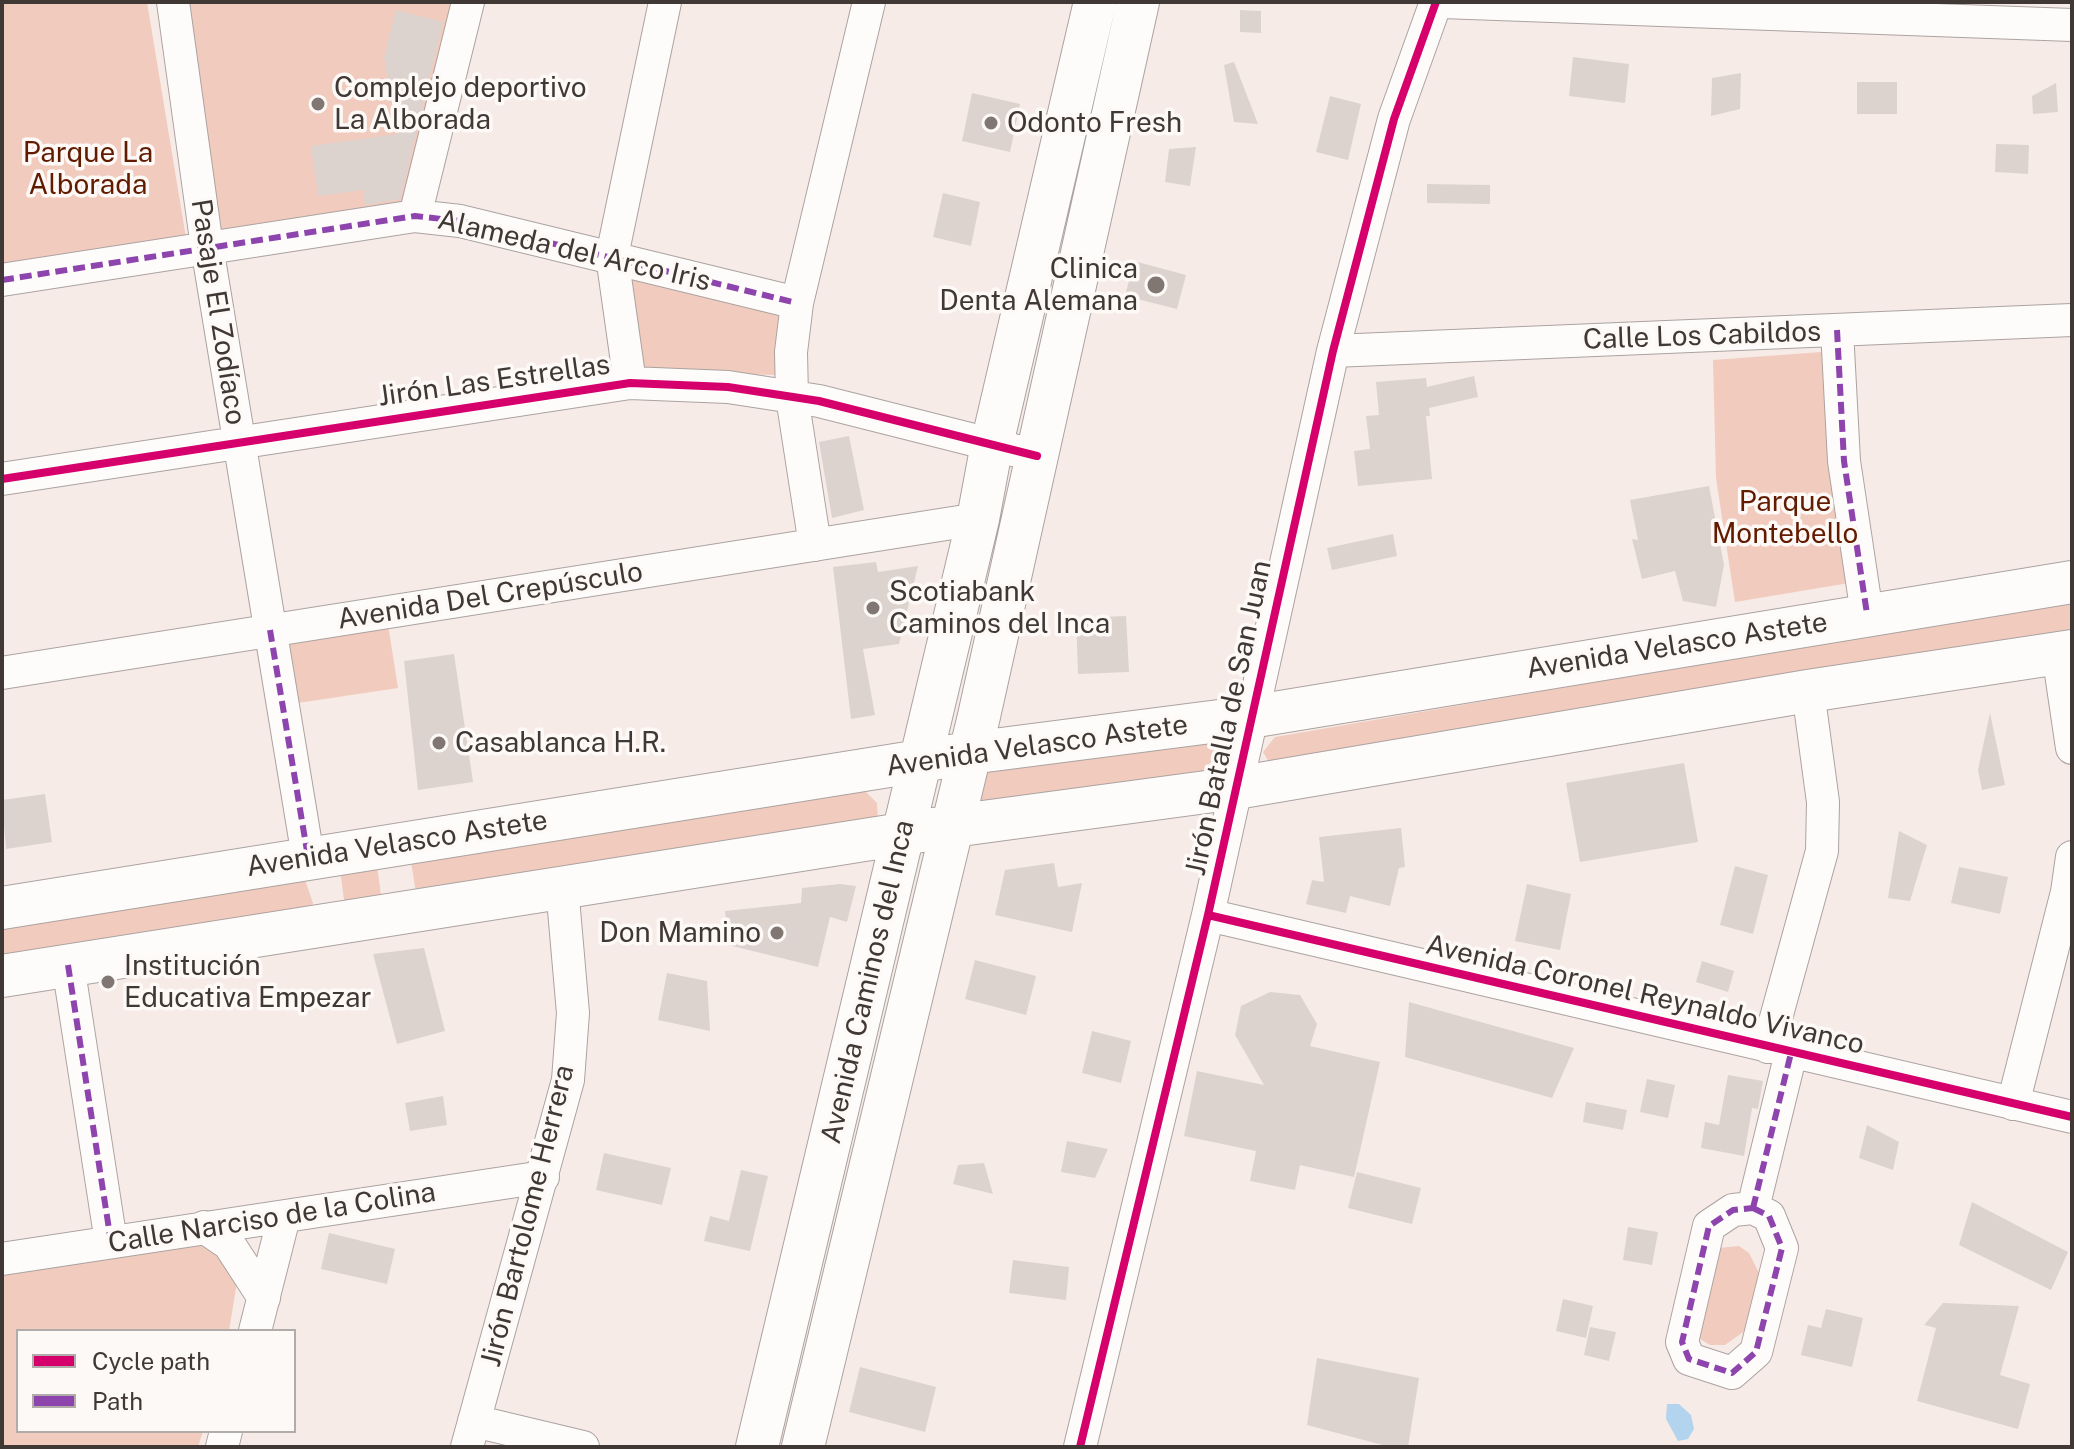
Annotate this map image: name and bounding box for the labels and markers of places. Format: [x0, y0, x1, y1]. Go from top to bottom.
place label: Complejo deportivo La Alborada [334, 71, 587, 137]
marker: Complejo deportivo La Alborada [309, 95, 327, 113]
place label: Odonto Fresh [1007, 106, 1182, 140]
marker: Odonto Fresh [982, 114, 1000, 132]
place label: Clinica Denta Alemana [939, 252, 1138, 318]
marker: Clinica Denta Alemana [1145, 274, 1167, 296]
place label: Scotiabank Caminos del Inca [889, 575, 1110, 641]
marker: Scotiabank Caminos del Inca [864, 599, 882, 617]
place label: Casablanca H.R. [455, 726, 666, 760]
marker: Casablanca H.R. [430, 734, 448, 752]
place label: Don Mamino [599, 916, 761, 950]
marker: Don Mamino [768, 924, 786, 942]
place label: Institución Educativa Empezar [124, 949, 371, 1015]
marker: Institución Educativa Empezar [99, 973, 117, 991]

